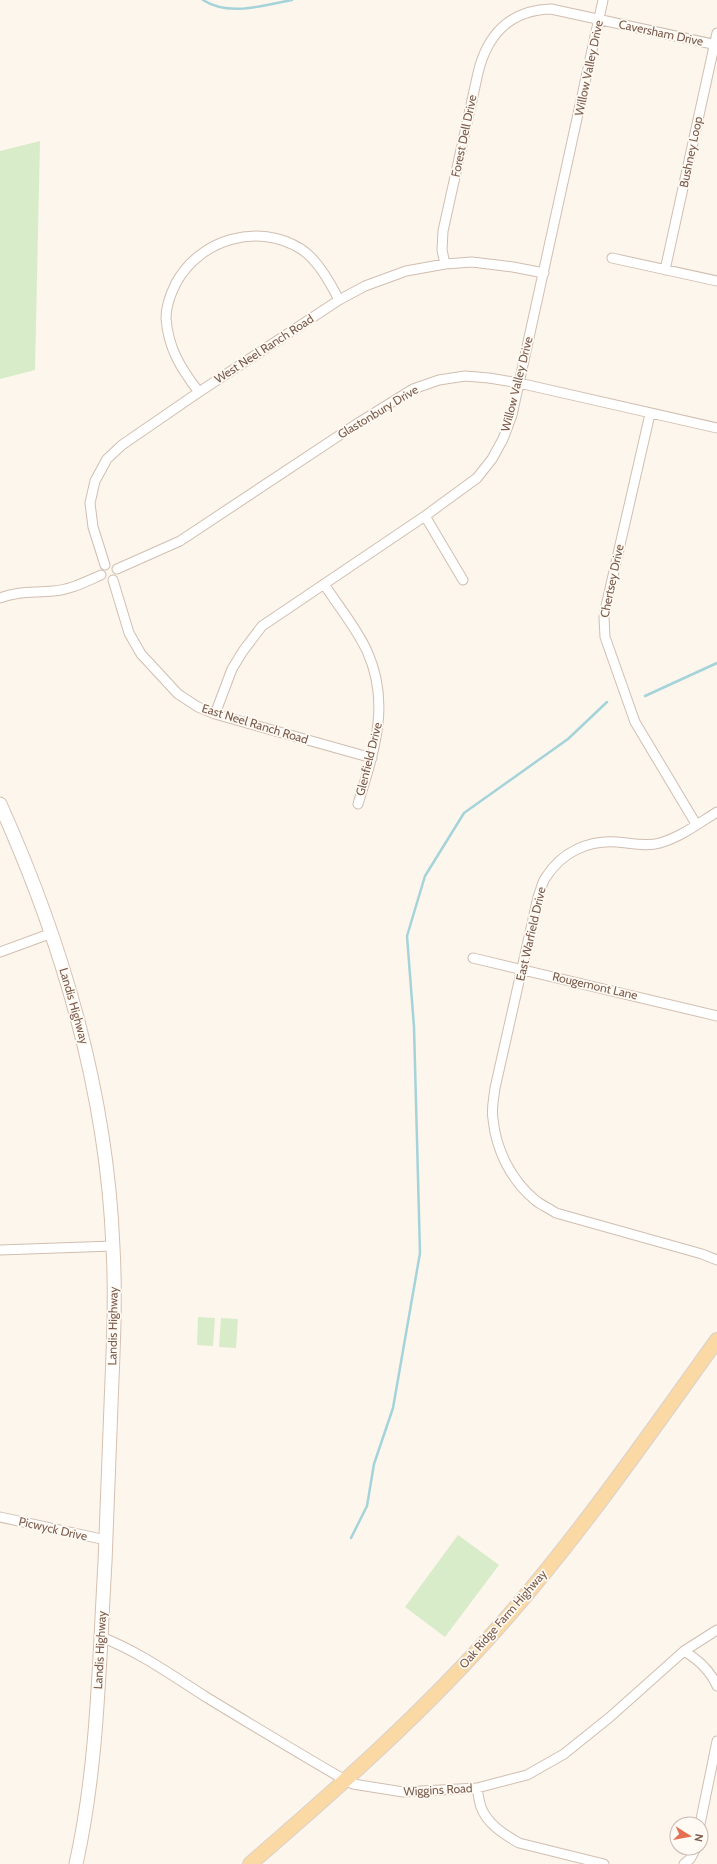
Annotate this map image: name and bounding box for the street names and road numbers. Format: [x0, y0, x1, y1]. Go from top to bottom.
street label: Caversham Drive [617, 16, 705, 49]
street label: Willow Valley Drive [571, 19, 606, 117]
street label: Forest Dell Drive [447, 93, 480, 178]
street label: Bushney Loop [676, 115, 705, 189]
street label: West Neel Ranch Road [211, 311, 316, 386]
street label: Willow Valley Drive [497, 335, 536, 433]
street label: Glastonbury Drive [335, 382, 421, 442]
street label: Chertsey Drive [596, 543, 627, 619]
street label: East Neel Ranch Road [200, 700, 310, 747]
street label: Glenfield Drive [352, 721, 385, 797]
street label: East Warfield Drive [512, 885, 549, 982]
street label: Landis Highway [56, 966, 93, 1046]
street label: Rougemont Lane [551, 968, 639, 1003]
street label: Landis Highway [104, 1286, 121, 1366]
street label: Picwyck Drive [17, 1513, 89, 1544]
street label: Oak Ridge Farm Highway [456, 1566, 550, 1671]
street label: Landis Highway [90, 1610, 109, 1690]
street label: Wiggins Road [403, 1780, 473, 1799]

